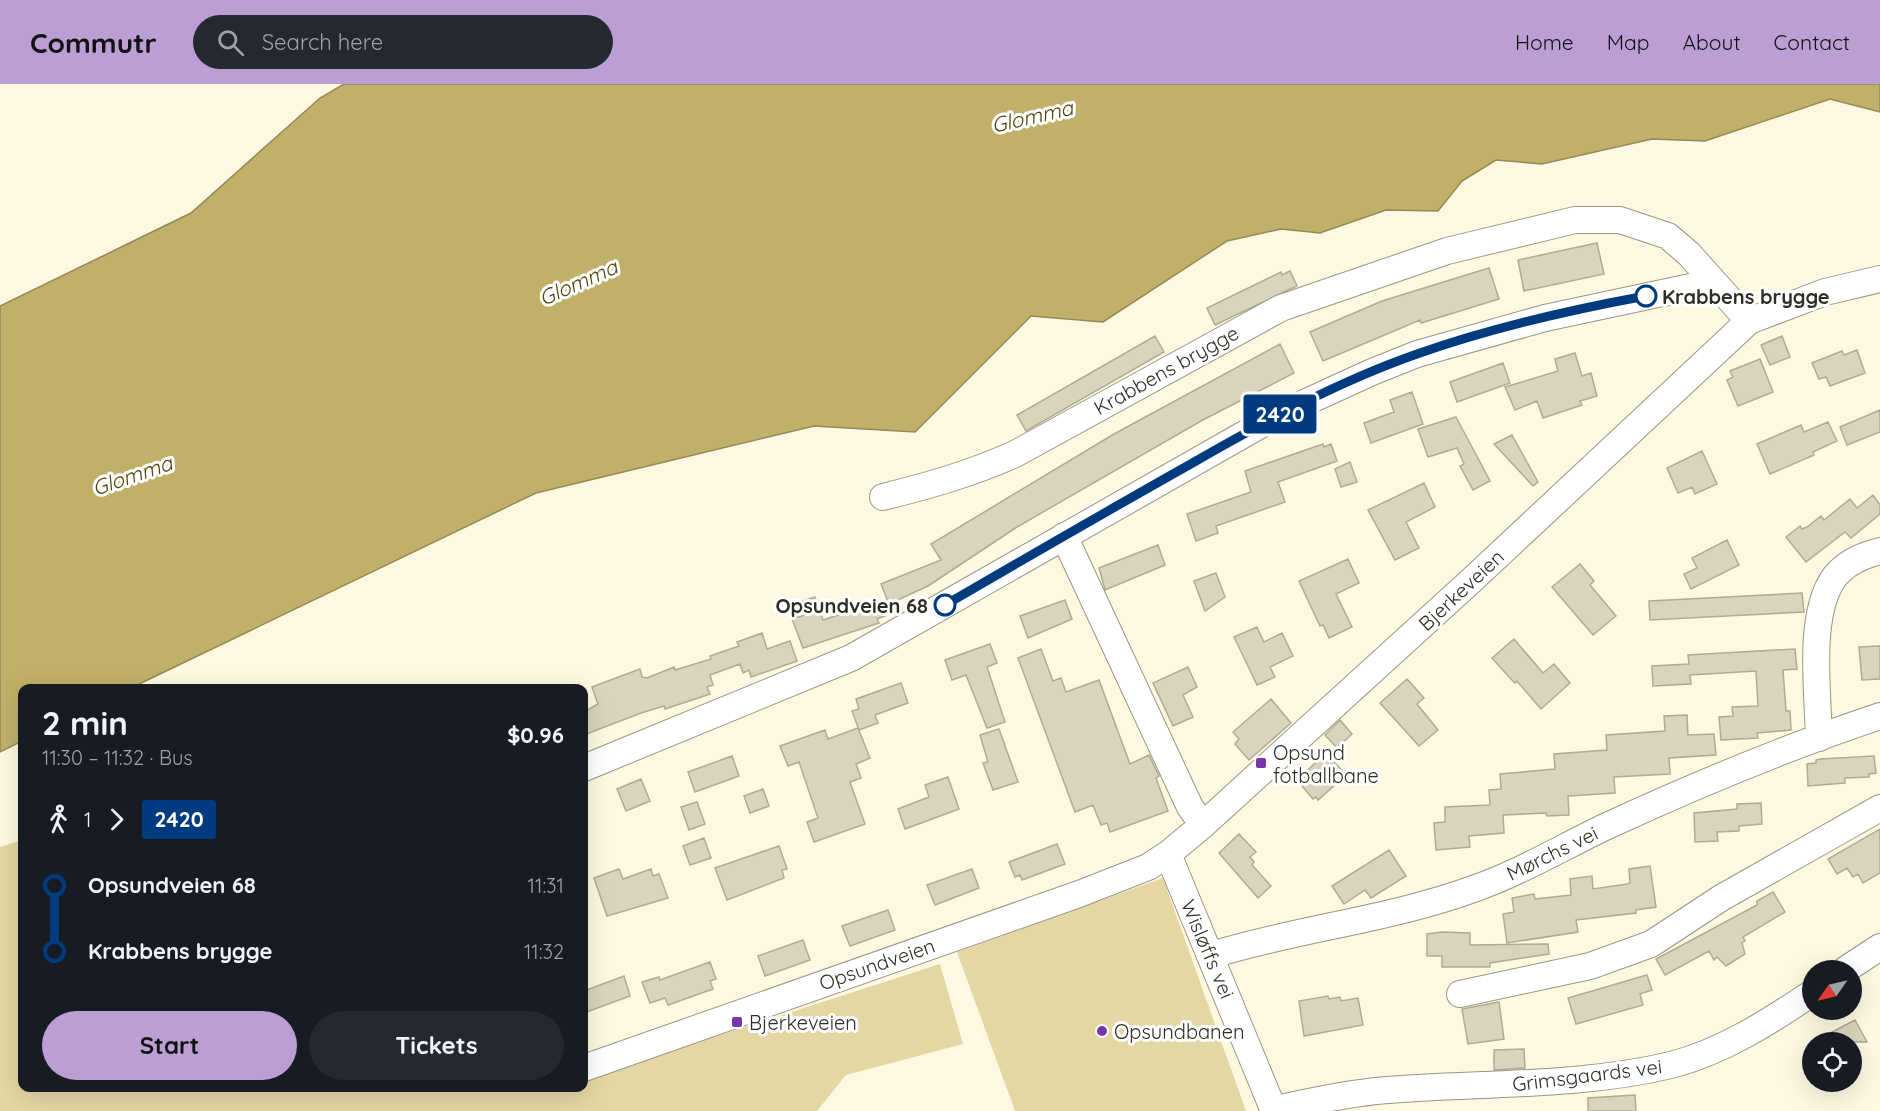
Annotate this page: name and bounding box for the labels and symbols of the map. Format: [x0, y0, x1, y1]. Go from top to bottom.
water label: Glomma [989, 94, 1077, 138]
water label: Glomma [535, 253, 622, 311]
place label: Krabbens brygge [1662, 284, 1830, 309]
marker: Krabbens brygge [1635, 285, 1657, 307]
street label: Krabbens brygge [1089, 320, 1243, 420]
line badge: 2420 [1238, 394, 1322, 434]
water label: Glomma [89, 449, 177, 501]
street label: Bjerkeveien [1413, 544, 1509, 636]
place label: Opsundveien 68 [775, 593, 928, 618]
marker: Opsundveien 68 [934, 594, 956, 616]
place label: Opsund fotballbane [1273, 740, 1379, 788]
marker: Opsund fotballbane [1254, 756, 1268, 770]
street label: Mørchs vei [1502, 820, 1602, 886]
street label: Wisløffs vei [1176, 896, 1240, 1002]
street label: Opsundveien [816, 933, 938, 995]
north arrow [1802, 960, 1862, 1020]
place label: Bjerkeveien [749, 1010, 857, 1035]
marker: Bjerkeveien [730, 1015, 744, 1029]
place label: Opsundbanen [1114, 1019, 1245, 1044]
marker: Opsundbanen [1095, 1024, 1109, 1038]
street label: Grimsgaards vei [1511, 1053, 1663, 1097]

